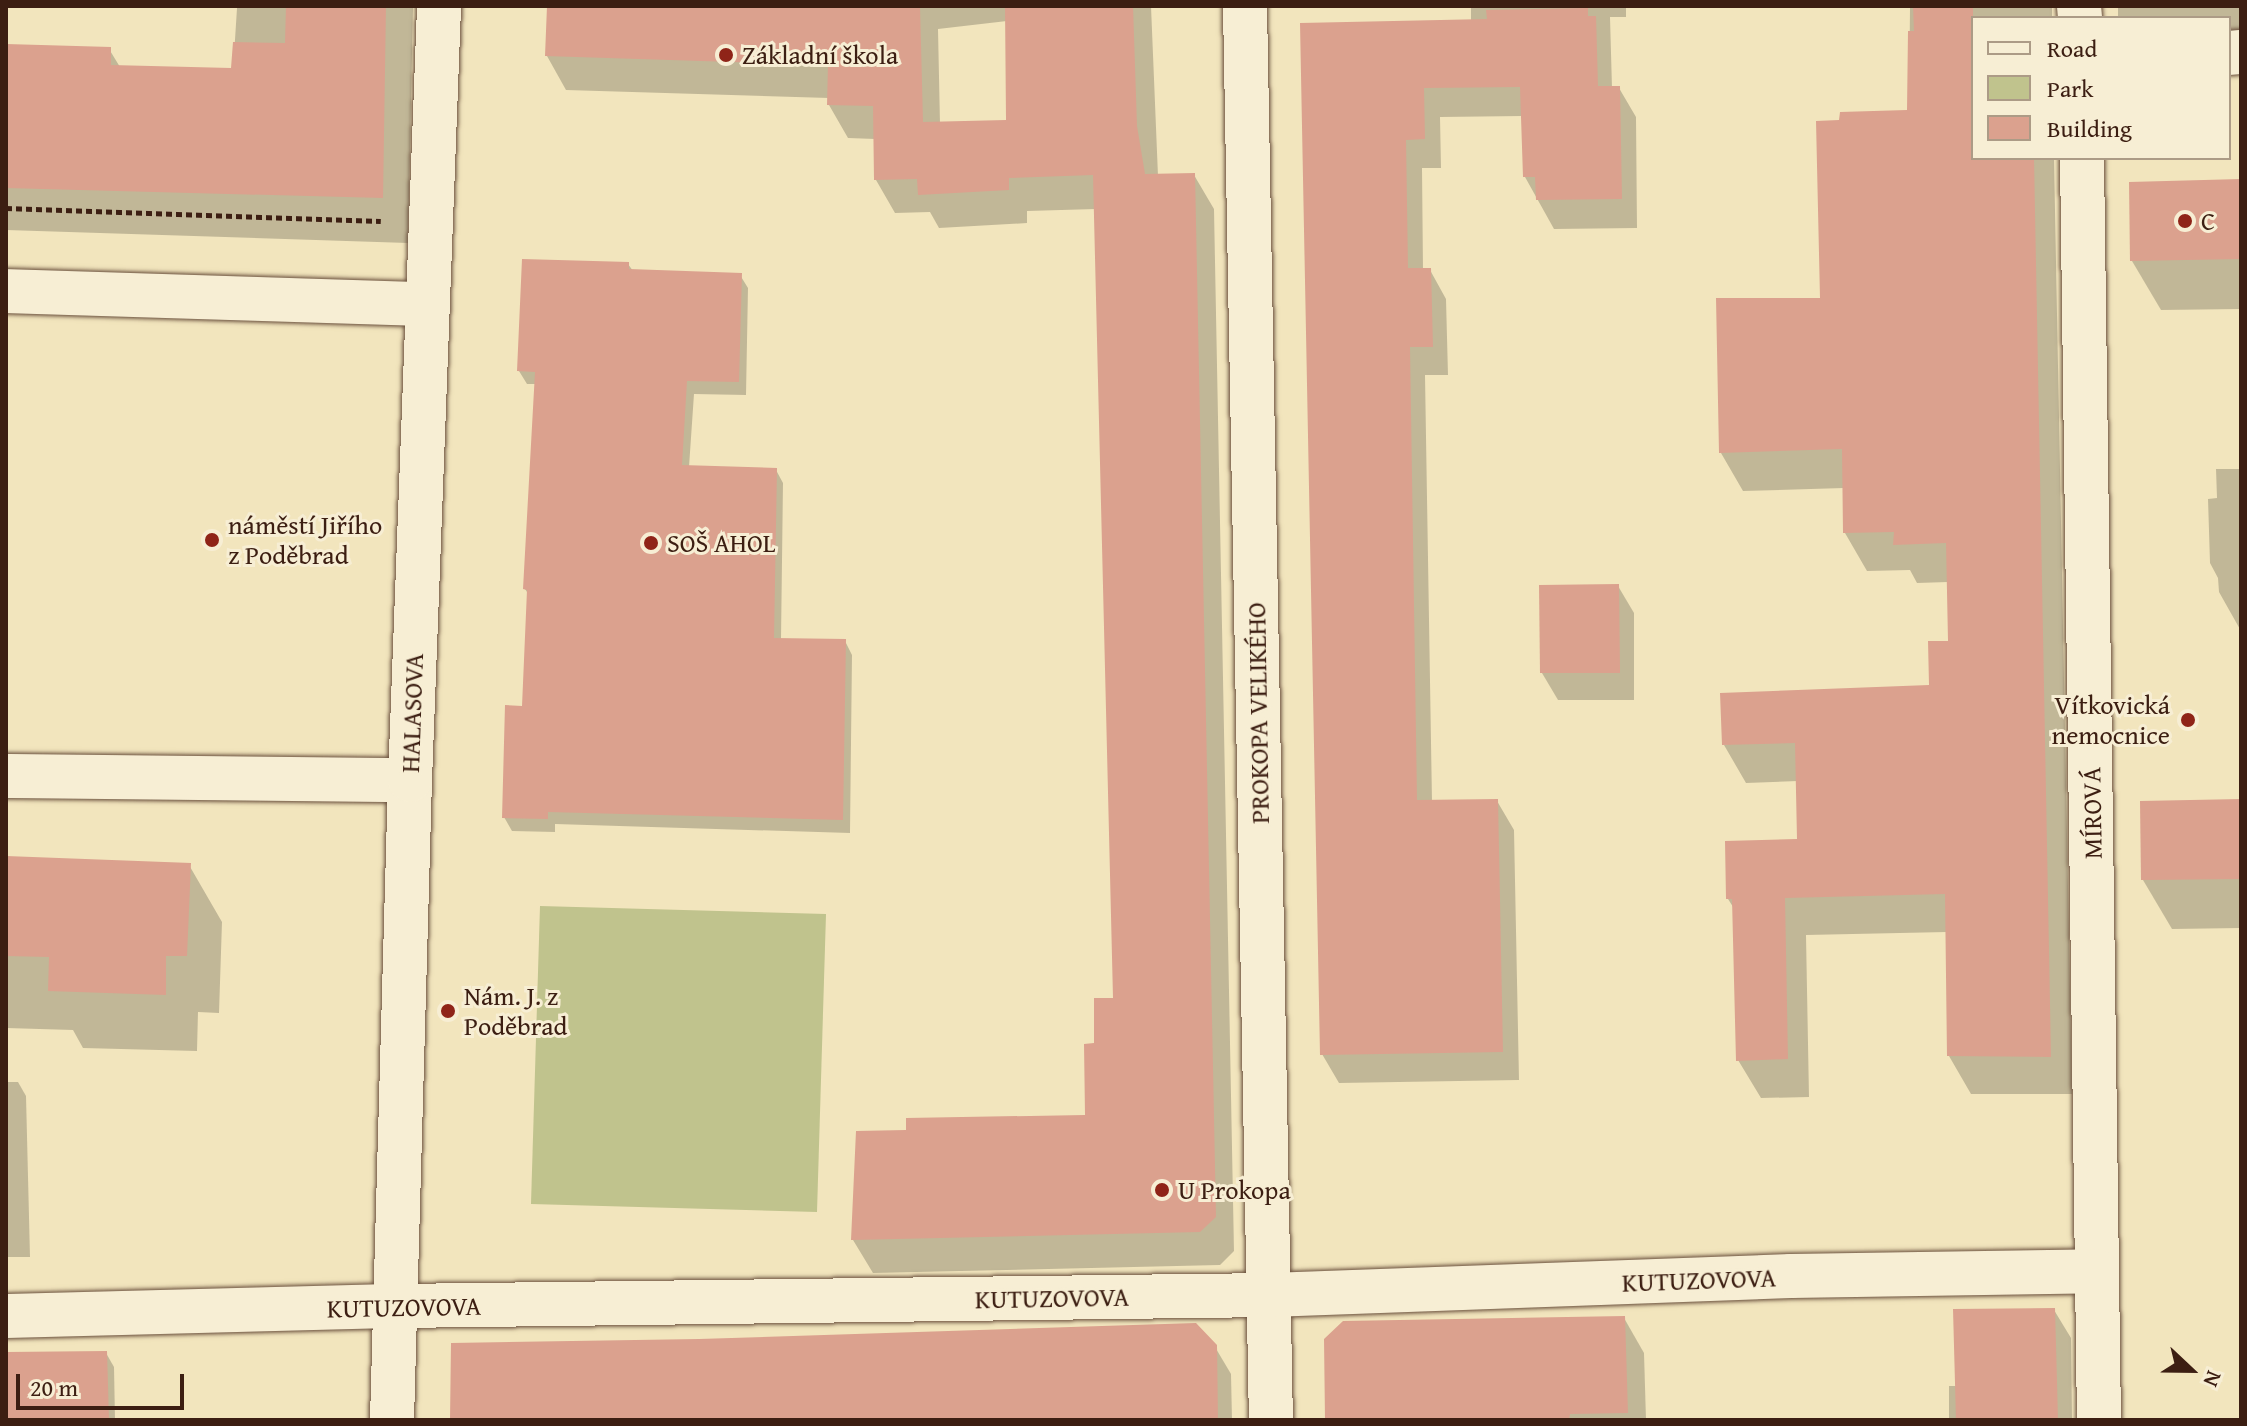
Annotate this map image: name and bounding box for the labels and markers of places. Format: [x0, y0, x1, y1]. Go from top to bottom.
place label: Základní škola [742, 39, 898, 71]
marker: Základní škola [717, 46, 735, 64]
place label: C [2201, 205, 2215, 237]
marker: C [2176, 212, 2194, 230]
place label: náměstí Jiřího z Poděbrad [228, 509, 382, 570]
place label: SOŠ AHOL [667, 527, 775, 559]
marker: náměstí Jiřího z Poděbrad [203, 531, 221, 549]
marker: SOŠ AHOL [642, 534, 660, 552]
place label: Vítkovická nemocnice [2052, 689, 2170, 750]
marker: Vítkovická nemocnice [2177, 709, 2199, 731]
place label: Nám. J. z Poděbrad [464, 980, 567, 1042]
marker: Nám. J. z Poděbrad [439, 1002, 457, 1020]
place label: U Prokopa [1178, 1174, 1291, 1206]
marker: U Prokopa [1153, 1181, 1171, 1199]

